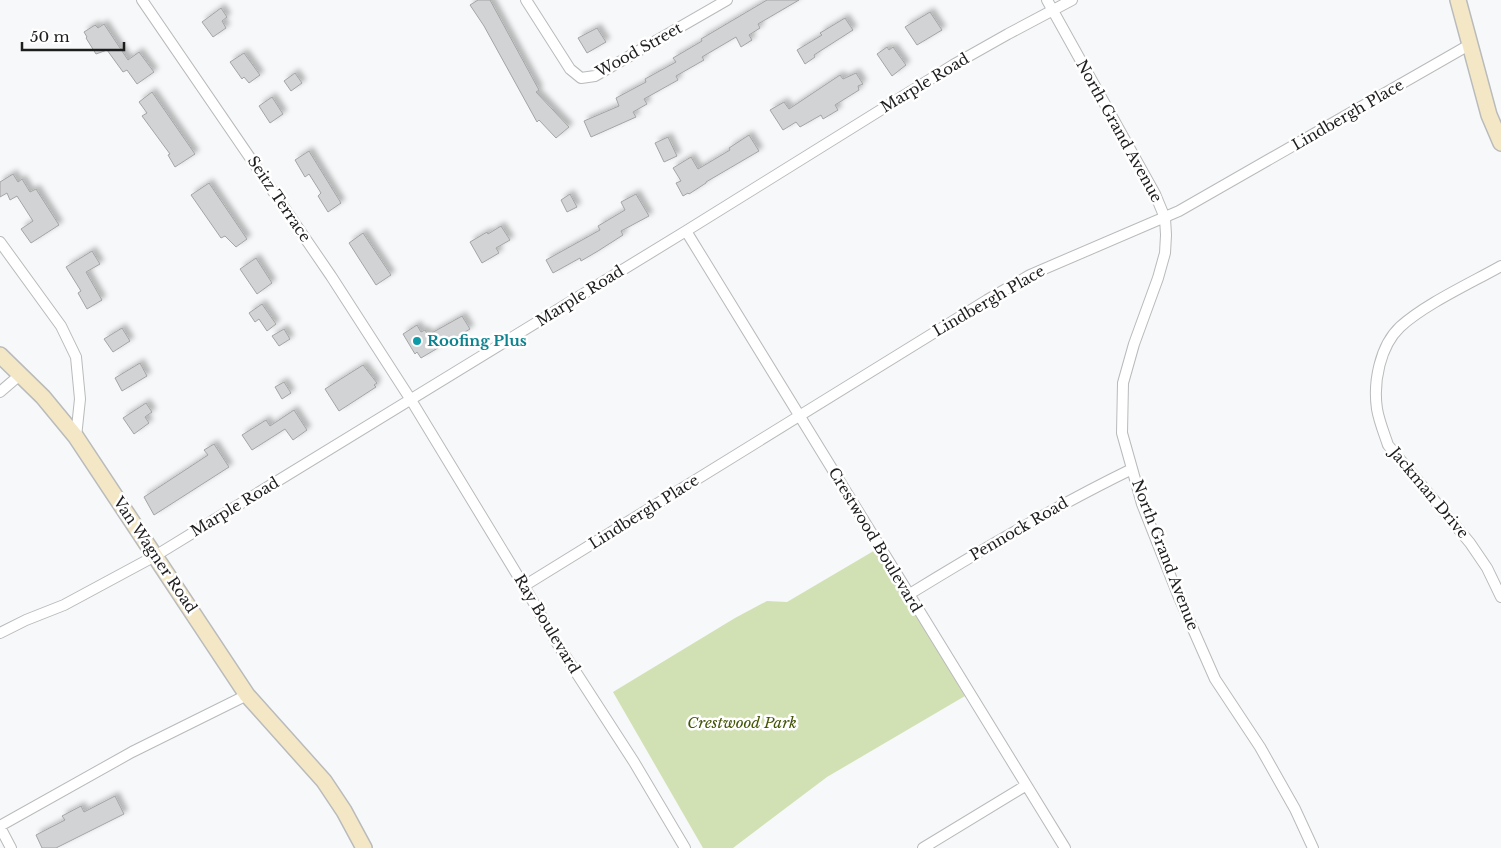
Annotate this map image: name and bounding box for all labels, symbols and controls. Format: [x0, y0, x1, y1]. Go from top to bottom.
street label: Wood Street [591, 18, 685, 82]
scale bar [22, 20, 125, 52]
text: 50 m [30, 27, 70, 46]
street label: Marple Road [877, 49, 972, 116]
street label: North Grand Avenue [1072, 56, 1167, 205]
street label: Lindbergh Place [1289, 75, 1407, 154]
street label: Seitz Terrace [244, 152, 315, 245]
street label: Marple Road [532, 261, 627, 330]
street label: Lindbergh Place [930, 261, 1048, 340]
place label: Roofing Plus [427, 331, 527, 350]
marker: Roofing Plus [411, 335, 423, 347]
street label: Jackman Drive [1385, 442, 1473, 542]
street label: Crestwood Boulevard [825, 464, 926, 616]
street label: Lindbergh Place [585, 470, 702, 553]
street label: Marple Road [187, 473, 282, 540]
street label: North Grand Avenue [1128, 477, 1203, 633]
street label: Van Wagner Road [109, 492, 201, 616]
street label: Pennock Road [966, 493, 1071, 564]
street label: Ray Boulevard [510, 571, 585, 677]
park label: Crestwood Park [687, 713, 797, 732]

